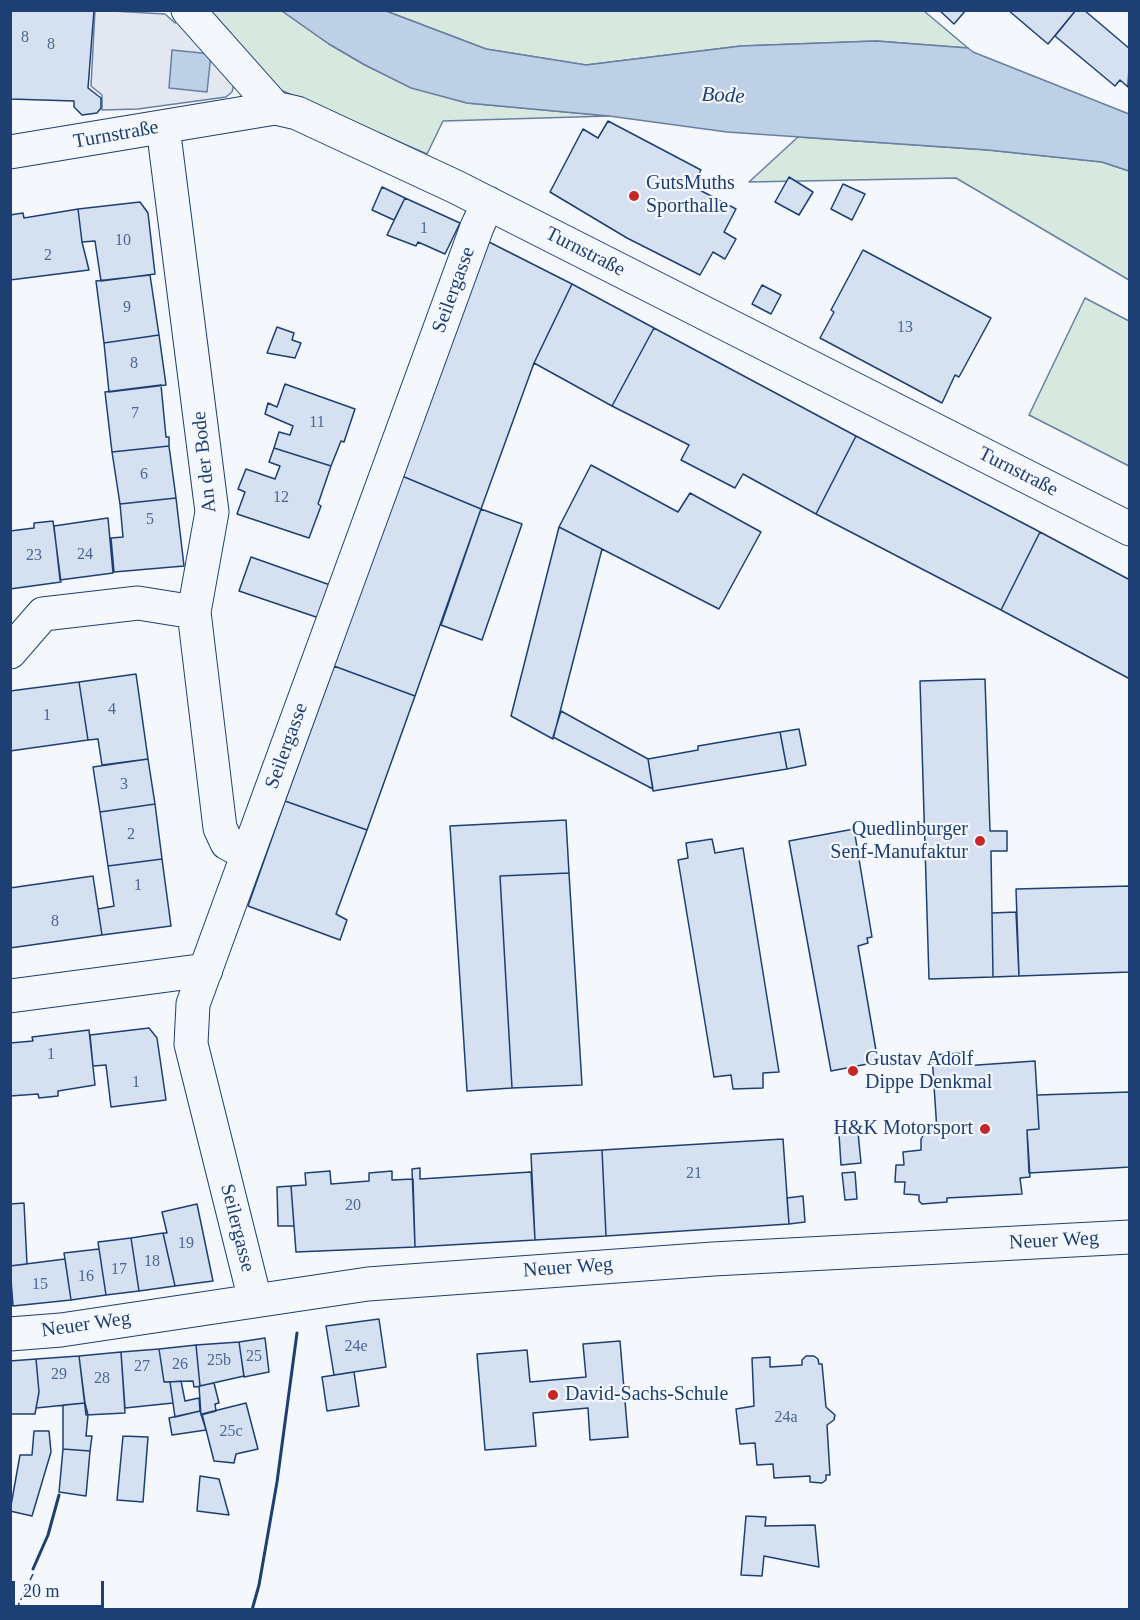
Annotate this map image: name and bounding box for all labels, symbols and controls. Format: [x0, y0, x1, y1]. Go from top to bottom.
house number: 8 [21, 28, 29, 48]
house number: 8 [47, 35, 55, 55]
water label: Bode [701, 82, 745, 110]
street label: Turnstraße [72, 116, 160, 154]
place label: GutsMuths Sporthalle [646, 172, 735, 219]
marker: GutsMuths Sporthalle [627, 189, 641, 203]
house number: 1 [420, 219, 428, 239]
street label: Turnstraße [541, 222, 629, 282]
house number: 10 [115, 231, 131, 251]
street label: Seilergasse [427, 244, 481, 336]
house number: 2 [44, 246, 52, 266]
house number: 9 [123, 298, 131, 318]
house number: 13 [897, 318, 913, 338]
house number: 8 [130, 354, 138, 374]
house number: 7 [131, 404, 139, 424]
street label: An der Bode [188, 410, 222, 514]
house number: 11 [309, 413, 325, 433]
street label: Turnstraße [974, 442, 1062, 502]
house number: 6 [140, 465, 148, 485]
house number: 12 [273, 488, 289, 508]
house number: 5 [146, 510, 154, 530]
house number: 24 [77, 545, 93, 565]
house number: 23 [26, 546, 42, 566]
house number: 4 [108, 700, 116, 720]
street label: Seilergasse [260, 700, 314, 792]
house number: 1 [43, 706, 51, 726]
house number: 3 [120, 775, 128, 795]
place label: Quedlinburger Senf-Manufaktur [830, 818, 968, 865]
house number: 2 [127, 825, 135, 845]
marker: Quedlinburger Senf-Manufaktur [973, 834, 987, 848]
house number: 1 [134, 876, 142, 896]
house number: 8 [51, 912, 59, 932]
house number: 1 [47, 1045, 55, 1065]
place label: Gustav Adolf Dippe Denkmal [865, 1048, 992, 1095]
marker: Gustav Adolf Dippe Denkmal [846, 1064, 860, 1078]
house number: 1 [132, 1073, 140, 1093]
place label: H&K Motorsport [834, 1117, 973, 1141]
marker: H&K Motorsport [978, 1122, 992, 1136]
house number: 21 [686, 1164, 702, 1184]
street label: Seilergasse [215, 1182, 259, 1274]
house number: 20 [345, 1196, 361, 1216]
street label: Neuer Weg [1008, 1227, 1100, 1255]
house number: 19 [178, 1234, 194, 1254]
house number: 18 [144, 1252, 160, 1272]
street label: Neuer Weg [522, 1253, 614, 1283]
house number: 17 [111, 1260, 127, 1280]
house number: 16 [78, 1267, 94, 1287]
house number: 15 [32, 1275, 48, 1295]
street label: Neuer Weg [40, 1307, 132, 1343]
house number: 24e [344, 1337, 368, 1357]
house number: 25 [246, 1347, 262, 1367]
house number: 25b [207, 1351, 231, 1371]
house number: 26 [172, 1355, 188, 1375]
house number: 27 [134, 1357, 150, 1377]
house number: 29 [51, 1365, 67, 1385]
house number: 28 [94, 1369, 110, 1389]
place label: David-Sachs-Schule [565, 1383, 728, 1407]
marker: David-Sachs-Schule [546, 1388, 560, 1402]
house number: 24a [774, 1408, 798, 1428]
house number: 25c [219, 1422, 243, 1442]
scale bar [15, 1569, 106, 1607]
text: 20 m [23, 1581, 60, 1601]

